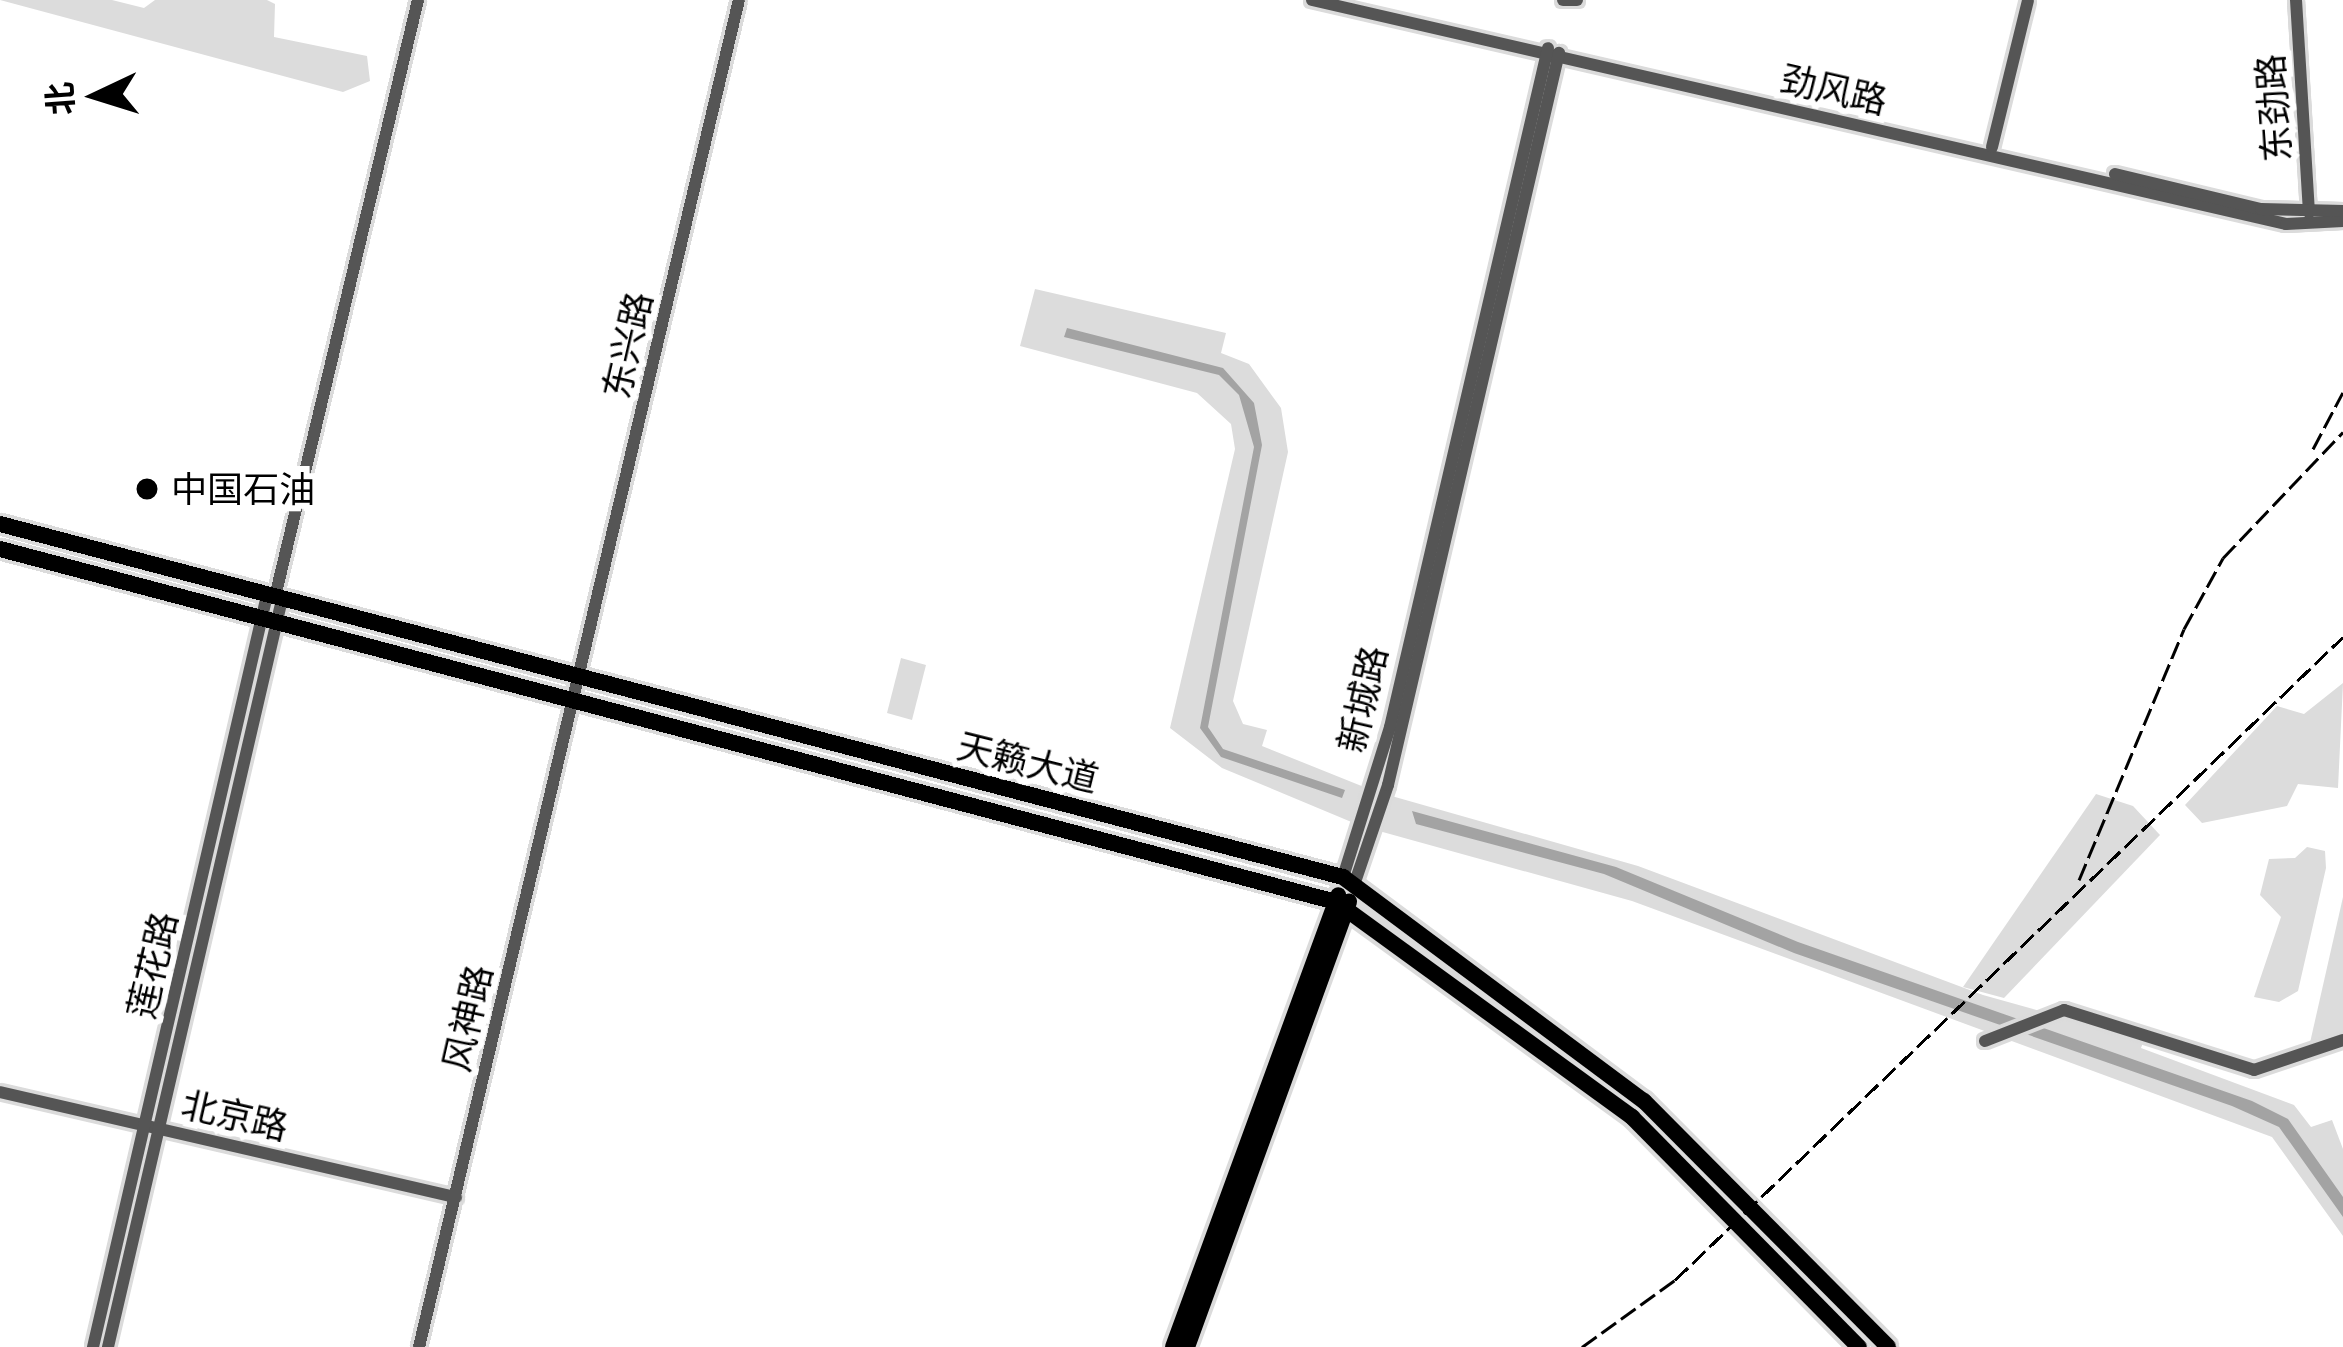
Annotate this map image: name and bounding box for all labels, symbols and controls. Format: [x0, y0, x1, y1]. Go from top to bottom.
north arrow [36, 36, 156, 156]
street label: 东劲路 [2248, 53, 2298, 163]
street label: 劲风路 [1777, 56, 1891, 122]
text: 北 [37, 81, 82, 117]
street label: 东兴路 [594, 288, 660, 402]
place label: 中国石油 [171, 467, 315, 511]
marker: 中国石油 [134, 476, 160, 502]
street label: 新城路 [1329, 642, 1395, 756]
street label: 天籁大道 [953, 724, 1103, 800]
street label: 莲花路 [119, 908, 185, 1022]
street label: 风神路 [434, 961, 500, 1075]
street label: 北京路 [178, 1082, 292, 1148]

